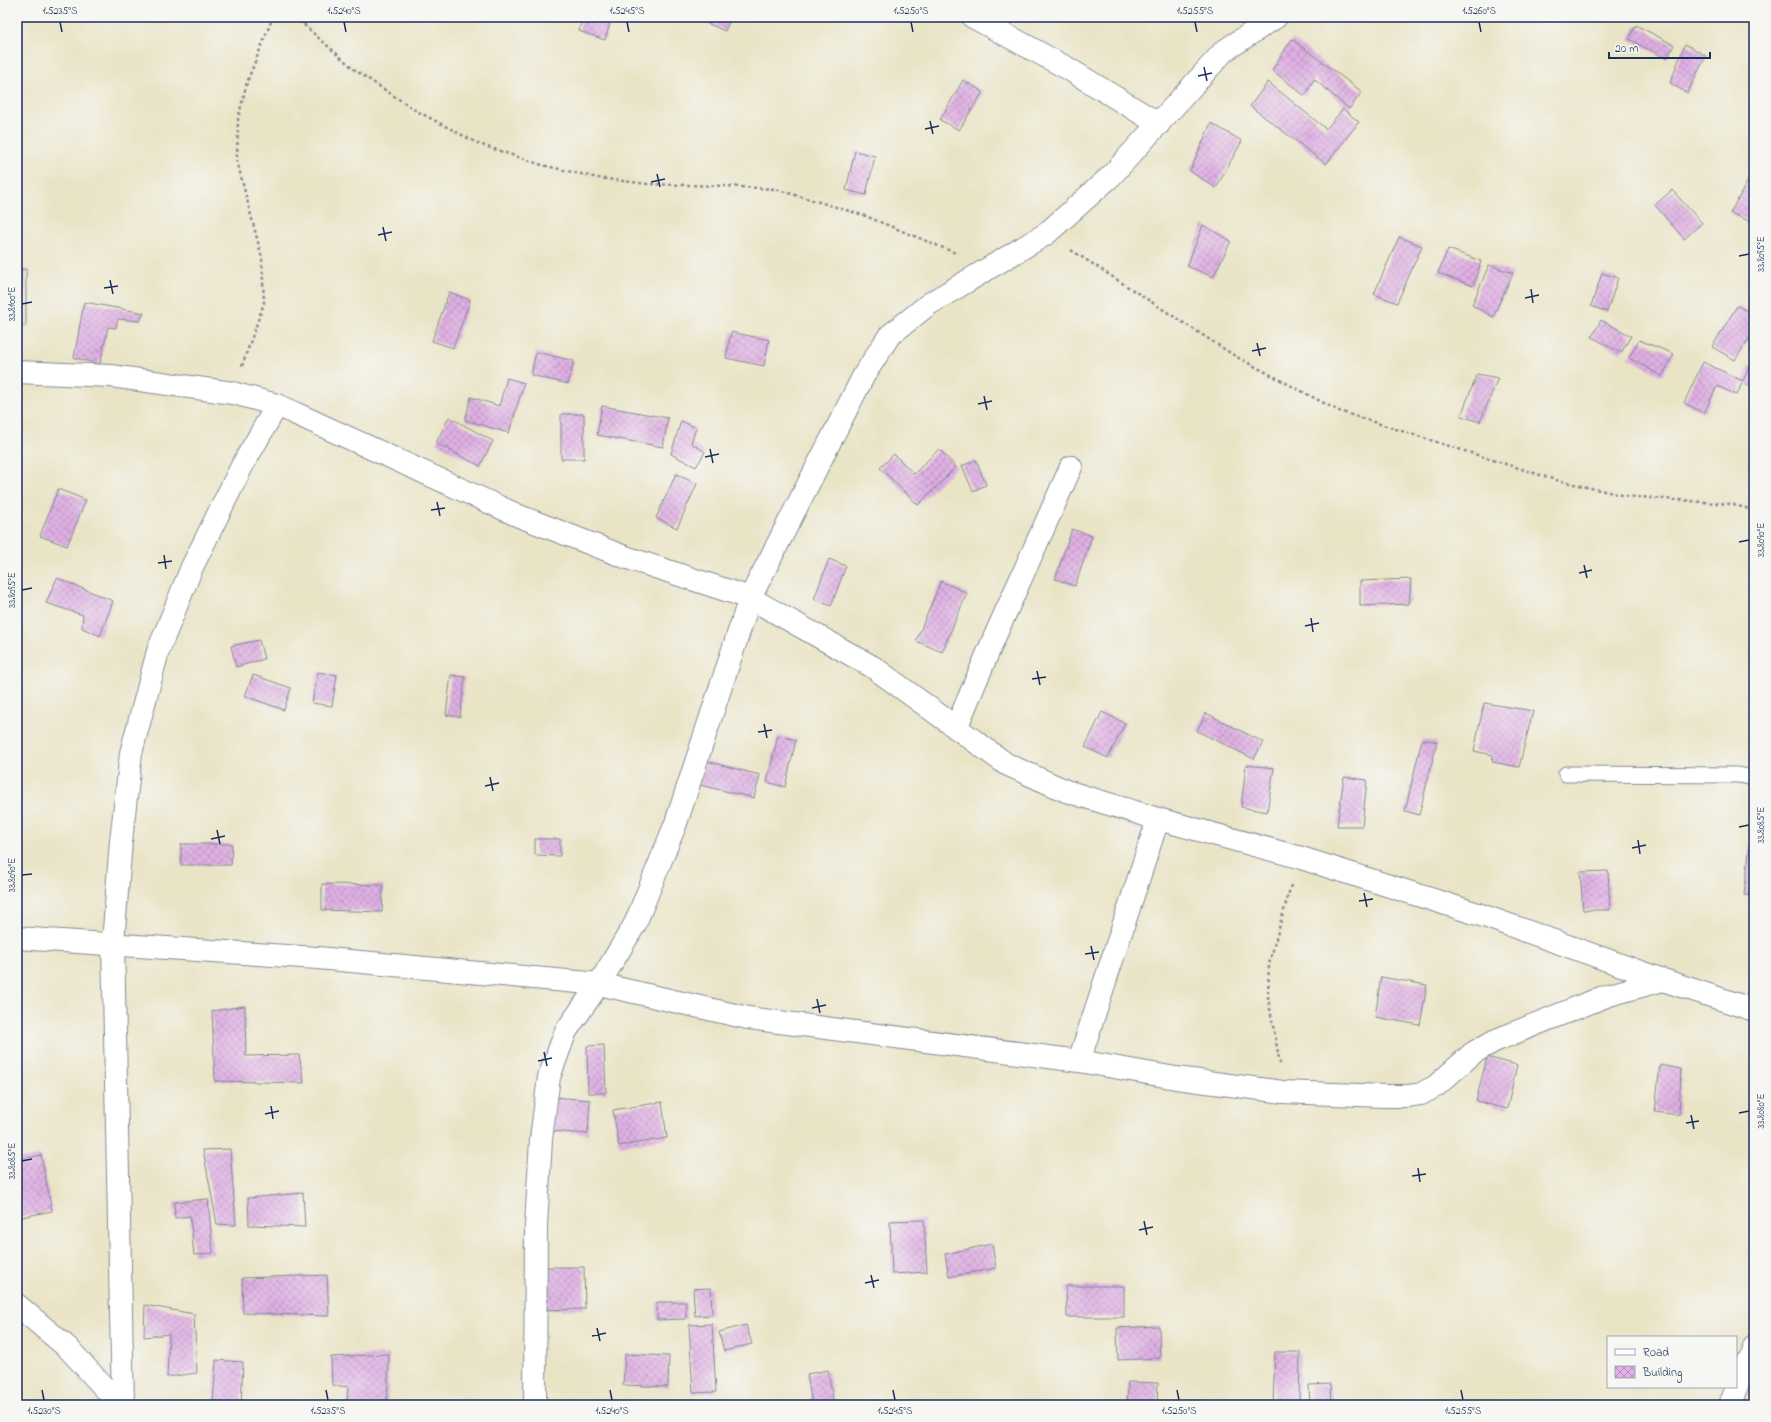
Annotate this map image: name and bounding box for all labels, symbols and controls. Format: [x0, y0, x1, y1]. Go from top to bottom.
text: 1.5235°S [43, 4, 78, 19]
text: 1.5240°S [327, 4, 361, 19]
text: 1.5245°S [610, 4, 645, 19]
text: 1.5250°S [893, 4, 929, 19]
text: 1.5255°S [1177, 4, 1214, 19]
text: 1.5260°S [1462, 4, 1496, 19]
scale bar [1609, 34, 1710, 60]
text: 20 m [1615, 40, 1638, 58]
text: 33.8095°E [1754, 236, 1769, 272]
text: 33.8100°E [5, 287, 20, 321]
text: 33.8090°E [1754, 523, 1769, 557]
text: 33.8095°E [5, 572, 20, 608]
text: 33.8085°E [1754, 807, 1769, 843]
text: 33.8090°E [5, 858, 20, 892]
text: 33.8080°E [1754, 1093, 1769, 1129]
text: 33.8085°E [5, 1143, 20, 1179]
legend [1607, 1336, 1737, 1388]
text: Road [1643, 1344, 1669, 1362]
text: Building [1642, 1364, 1682, 1383]
text: 1.5230°S [27, 1404, 61, 1419]
text: 1.5235°S [311, 1404, 346, 1419]
text: 1.5240°S [595, 1404, 629, 1419]
text: 1.5245°S [878, 1404, 913, 1419]
text: 1.5250°S [1161, 1404, 1197, 1419]
text: 1.5255°S [1445, 1404, 1482, 1419]

